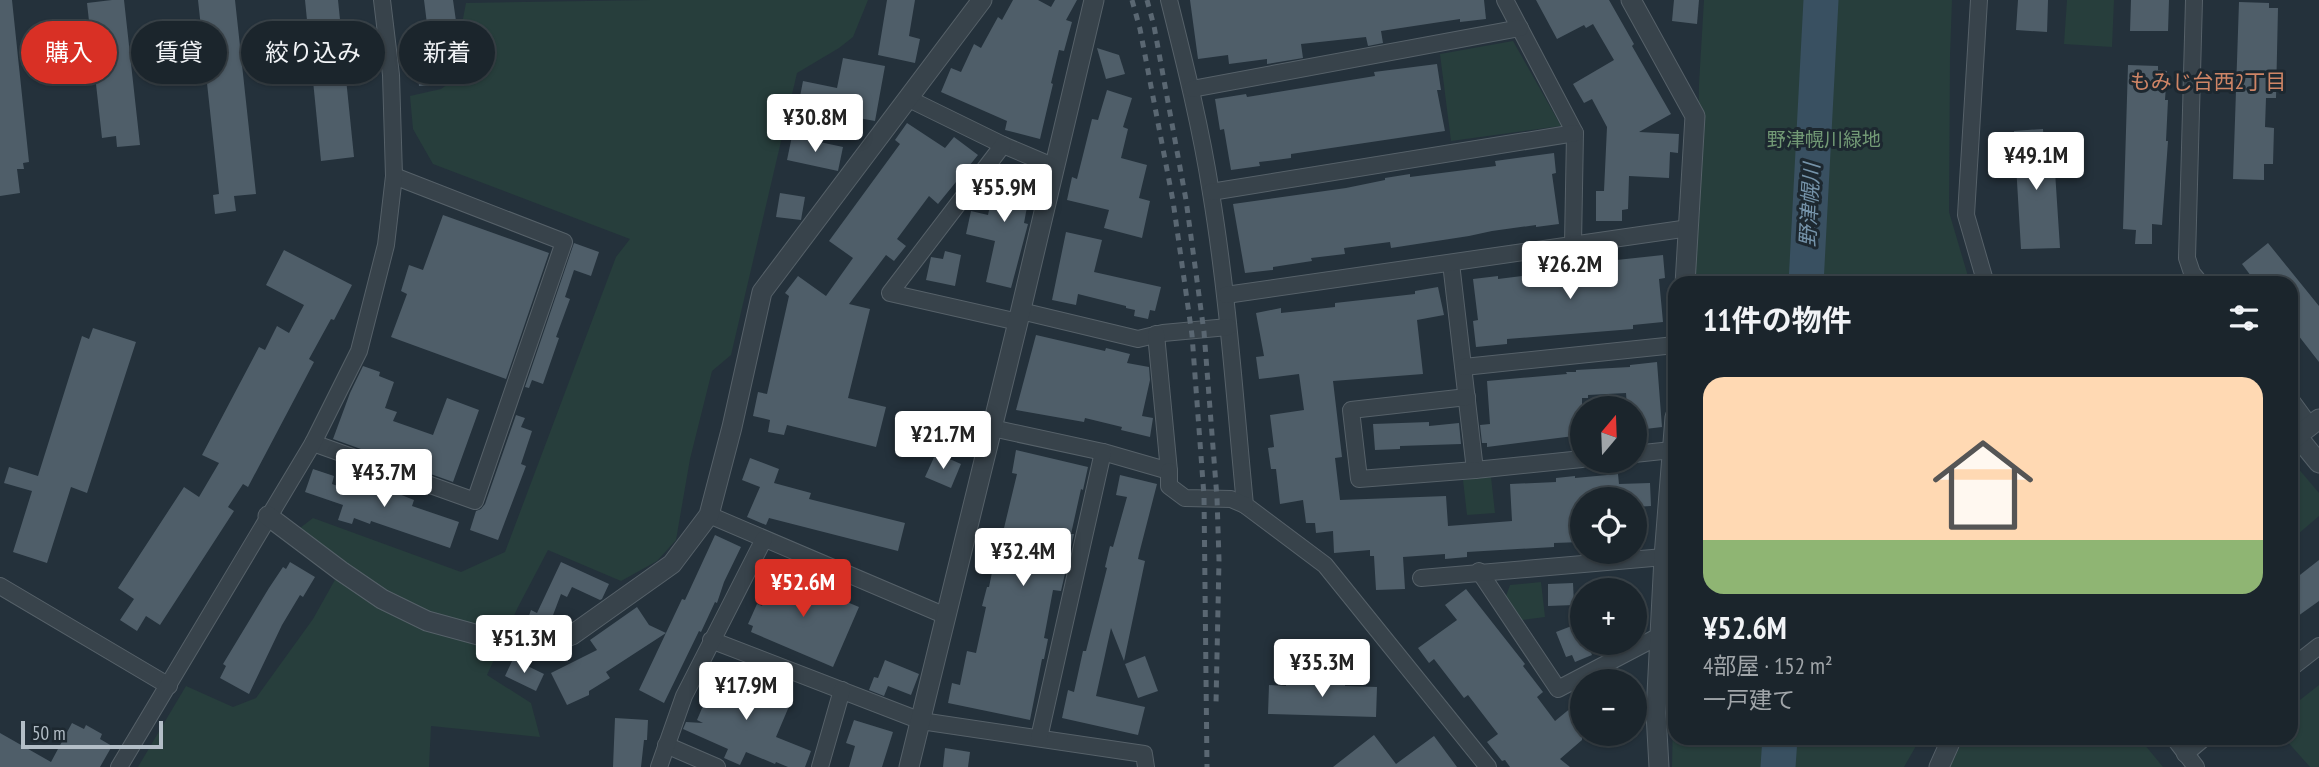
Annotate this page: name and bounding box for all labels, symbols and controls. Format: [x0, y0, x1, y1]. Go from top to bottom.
chip: 購入 [21, 21, 117, 84]
chip: 賃貸 [131, 21, 227, 84]
chip: 絞り込み [241, 21, 385, 84]
chip: 新着 [399, 21, 495, 84]
district label: もみじ台西2丁目 [2130, 68, 2286, 95]
pin: ¥30.8M [758, 94, 872, 154]
text: ¥30.8M [783, 102, 847, 131]
park label: 野津幌川緑地 [1767, 127, 1881, 151]
pin: ¥49.1M [1979, 132, 2093, 192]
text: ¥49.1M [2004, 140, 2068, 169]
water label: 野津幌川 [1794, 160, 1825, 248]
pin: ¥55.9M [947, 164, 1061, 224]
text: ¥55.9M [972, 172, 1036, 201]
pin: ¥26.2M [1513, 242, 1627, 301]
text: ¥26.2M [1538, 249, 1602, 278]
icon: filters [2225, 299, 2263, 337]
text: 11件の物件 [1703, 300, 1852, 339]
north arrow [1570, 396, 1647, 472]
map controls [1570, 396, 1647, 746]
pin: ¥21.7M [886, 412, 1000, 471]
text: ¥21.7M [911, 419, 975, 448]
icon: home [1920, 422, 2046, 548]
pin: ¥43.7M [327, 449, 441, 509]
text: ¥43.7M [352, 457, 416, 486]
button: locate [1570, 487, 1647, 564]
pin: ¥32.4M [966, 528, 1080, 588]
text: ¥32.4M [991, 536, 1055, 565]
pin: ¥52.6M [746, 560, 860, 619]
text: ¥52.6M [771, 567, 835, 596]
button: + [1570, 578, 1647, 655]
text: ¥52.6M [1703, 608, 1787, 647]
pin: ¥51.3M [467, 616, 581, 675]
text: ¥51.3M [492, 623, 556, 652]
pin: ¥35.3M [1265, 640, 1379, 699]
text: ¥35.3M [1290, 647, 1354, 676]
text: 4部屋 · 152 m² [1703, 651, 1833, 680]
pin: ¥17.9M [689, 662, 803, 722]
button: − [1570, 669, 1647, 746]
text: ¥17.9M [715, 670, 777, 699]
text: 一戸建て [1703, 685, 1795, 714]
scale bar [21, 718, 163, 750]
text: 50 m [32, 721, 66, 745]

